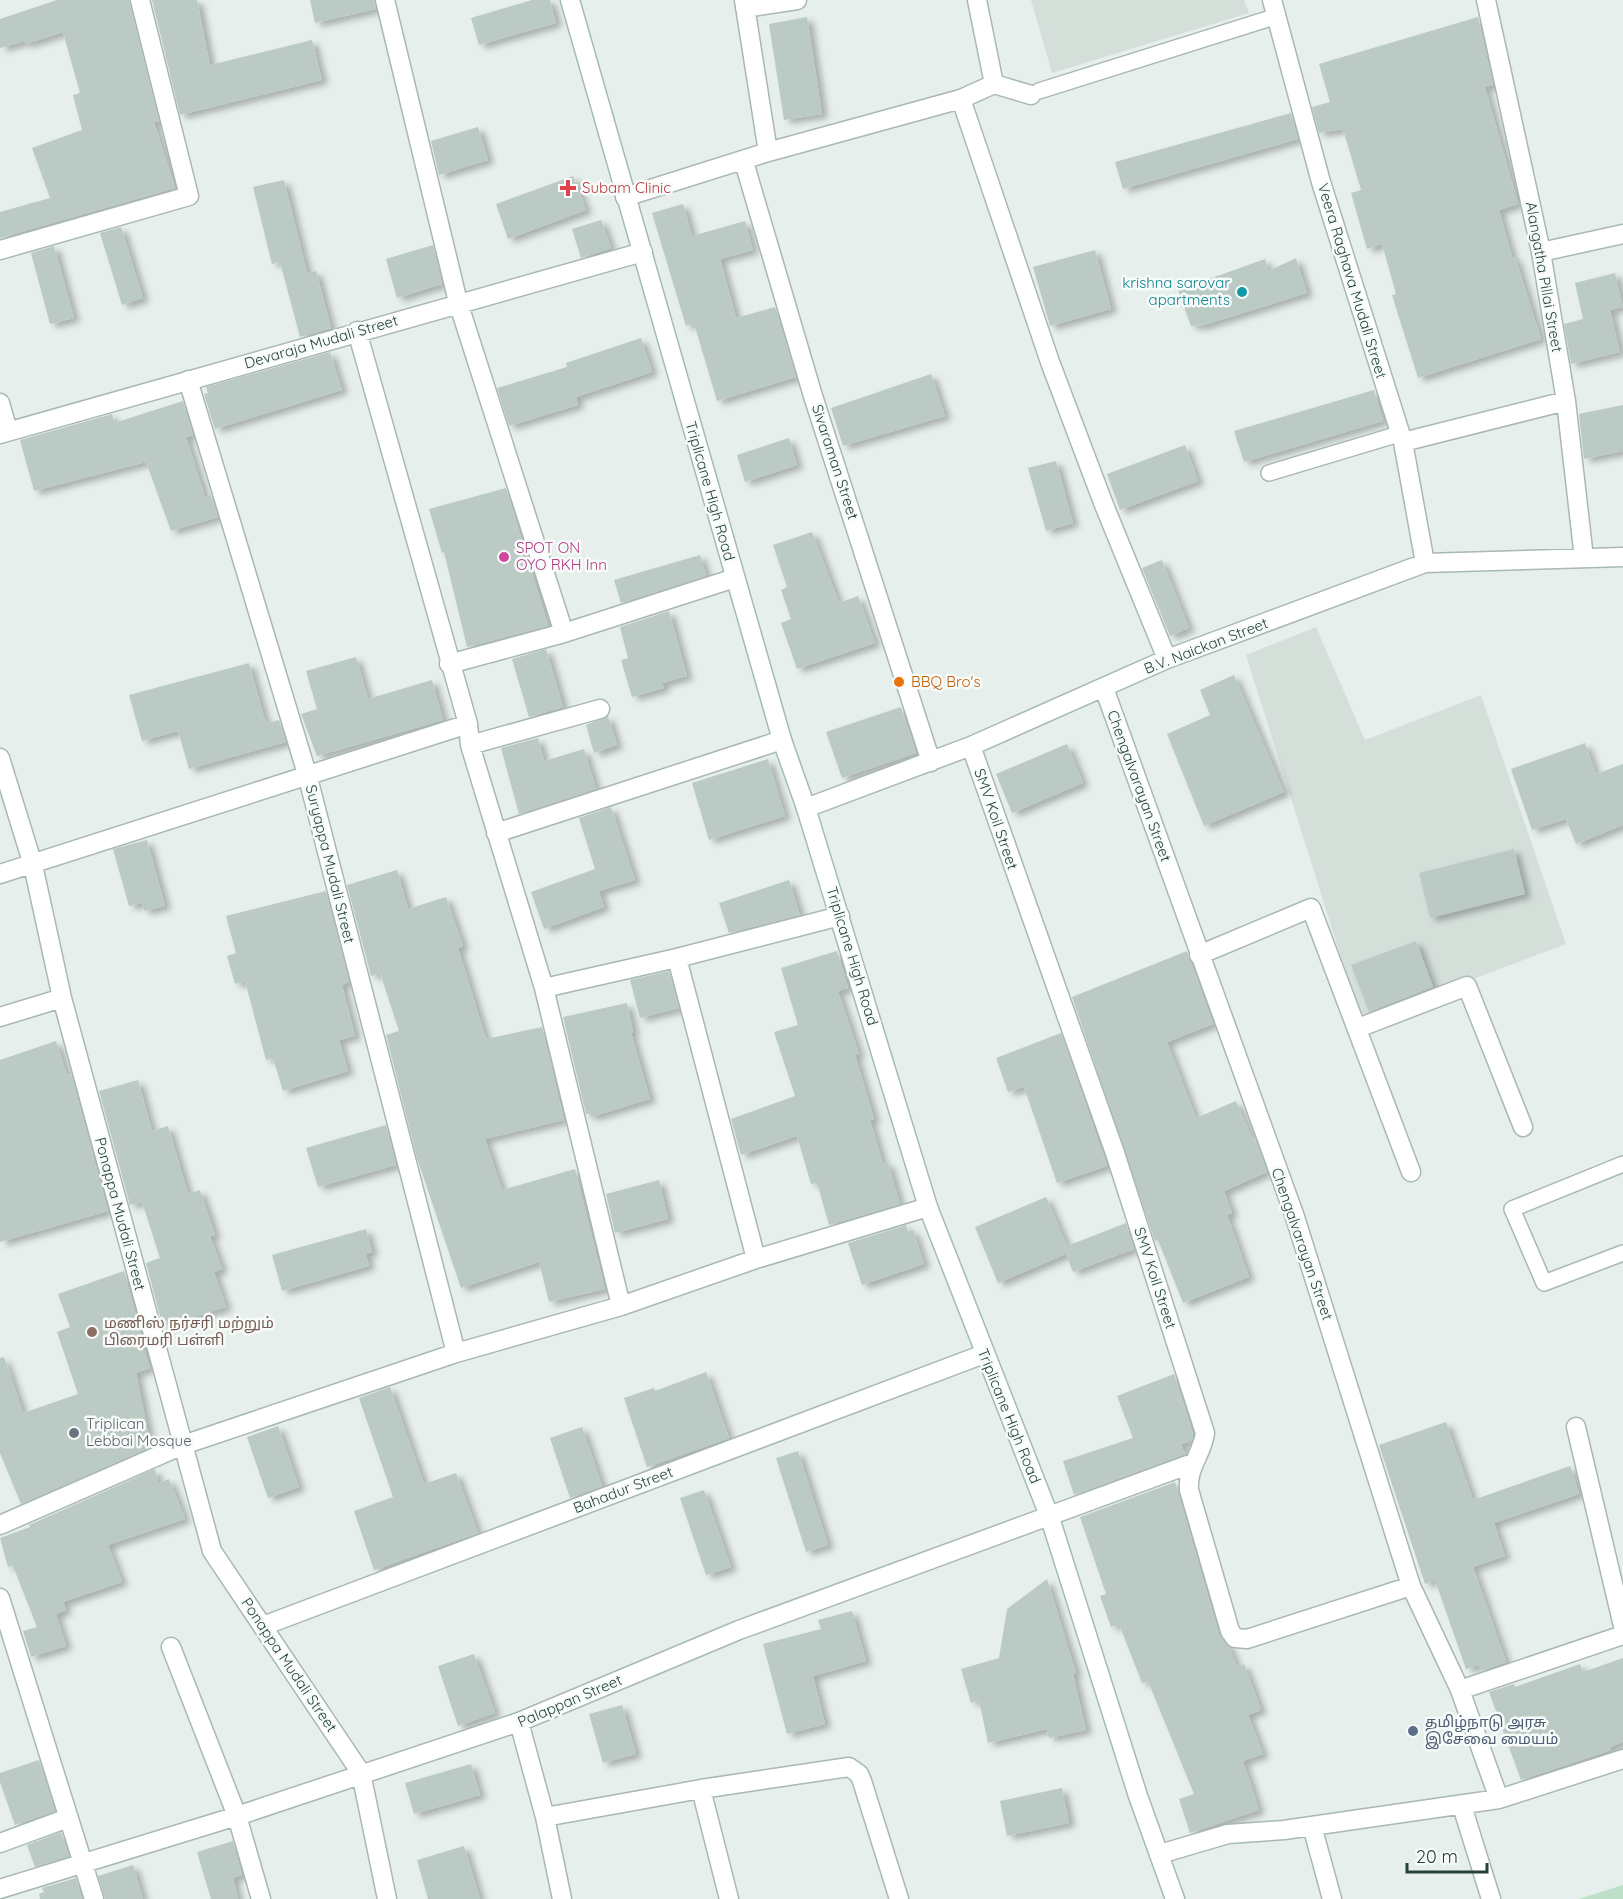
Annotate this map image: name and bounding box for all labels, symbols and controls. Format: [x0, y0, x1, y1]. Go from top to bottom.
place label: Subam Clinic [582, 178, 671, 197]
marker: Subam Clinic [559, 179, 577, 197]
street label: Veera Raghava Mudali Street [1314, 181, 1391, 381]
street label: Alangatha Pillai Street [1522, 200, 1567, 354]
place label: krishna sarovar apartments [1122, 273, 1230, 309]
marker: krishna sarovar apartments [1235, 285, 1249, 299]
street label: Devaraja Mudali Street [242, 310, 400, 373]
street label: Sivaraman Street [808, 402, 863, 522]
street label: Triplicane High Road [681, 419, 739, 563]
place label: SPOT ON OYO RKH Inn [516, 538, 607, 574]
marker: SPOT ON OYO RKH Inn [497, 550, 511, 564]
street label: B.V. Naickan Street [1141, 613, 1270, 678]
place label: BBQ Bro's [911, 672, 980, 691]
marker: BBQ Bro's [892, 675, 906, 689]
street label: Chengalvarayan Street [1103, 707, 1176, 864]
street label: SMV Koil Street [970, 766, 1023, 872]
street label: Suryappa Mudali Street [302, 783, 359, 945]
street label: Triplicane High Road [822, 884, 883, 1028]
street label: Ponappa Mudali Street [91, 1135, 150, 1293]
street label: Chengalvarayan Street [1267, 1165, 1337, 1323]
street label: SMV Koil Street [1130, 1225, 1181, 1331]
place label: மணிஸ் நர்சரி மற்றும் பிரைமரி பள்ளி [104, 1313, 274, 1349]
marker: மணிஸ் நர்சரி மற்றும் பிரைமரி பள்ளி [85, 1325, 99, 1339]
street label: Triplicane High Road [974, 1345, 1045, 1486]
place label: Triplican Lebbai Mosque [86, 1414, 192, 1450]
marker: Triplican Lebbai Mosque [67, 1426, 81, 1440]
street label: Bahadur Street [570, 1462, 675, 1517]
street label: Ponappa Mudali Street [237, 1594, 341, 1735]
street label: Palappan Street [515, 1670, 625, 1731]
place label: தமிழ்நாடு அரசு இசேவை மையம் [1425, 1712, 1558, 1750]
marker: தமிழ்நாடு அரசு இசேவை மையம் [1406, 1724, 1420, 1738]
scale bar [1407, 1836, 1486, 1874]
text: 20 m [1416, 1845, 1458, 1868]

